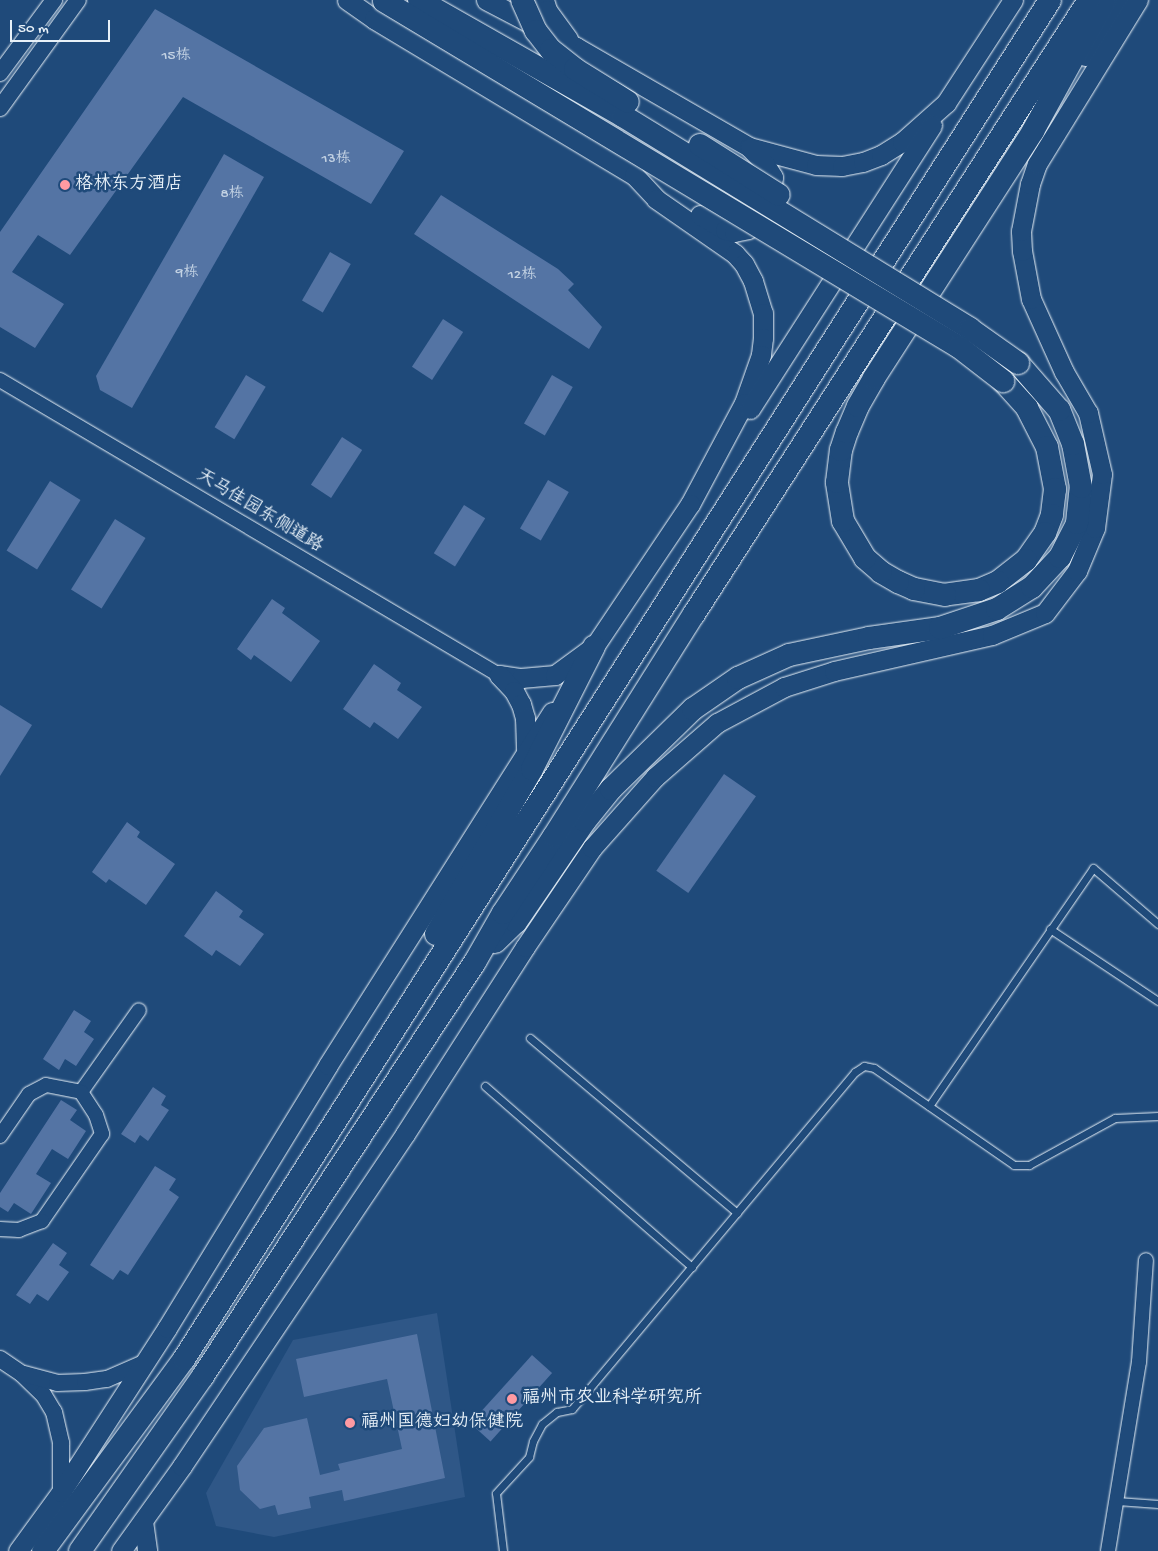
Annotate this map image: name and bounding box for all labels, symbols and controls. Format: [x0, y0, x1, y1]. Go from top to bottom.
scale bar [12, 10, 112, 42]
text: 50 m [18, 20, 49, 38]
house number: 15栋 [162, 48, 190, 66]
house number: 13栋 [322, 151, 350, 169]
place label: 格林东方酒店 [75, 174, 183, 196]
marker: 格林东方酒店 [59, 179, 71, 191]
house number: 8栋 [220, 186, 244, 204]
house number: 9栋 [176, 265, 198, 283]
house number: 12栋 [508, 267, 536, 285]
street label: 天马佳园东侧道路 [192, 466, 326, 558]
place label: 福州市农业科学研究所 [522, 1388, 702, 1410]
marker: 福州市农业科学研究所 [506, 1393, 518, 1405]
place label: 福州国德妇幼保健院 [361, 1412, 523, 1434]
marker: 福州国德妇幼保健院 [343, 1416, 357, 1430]

